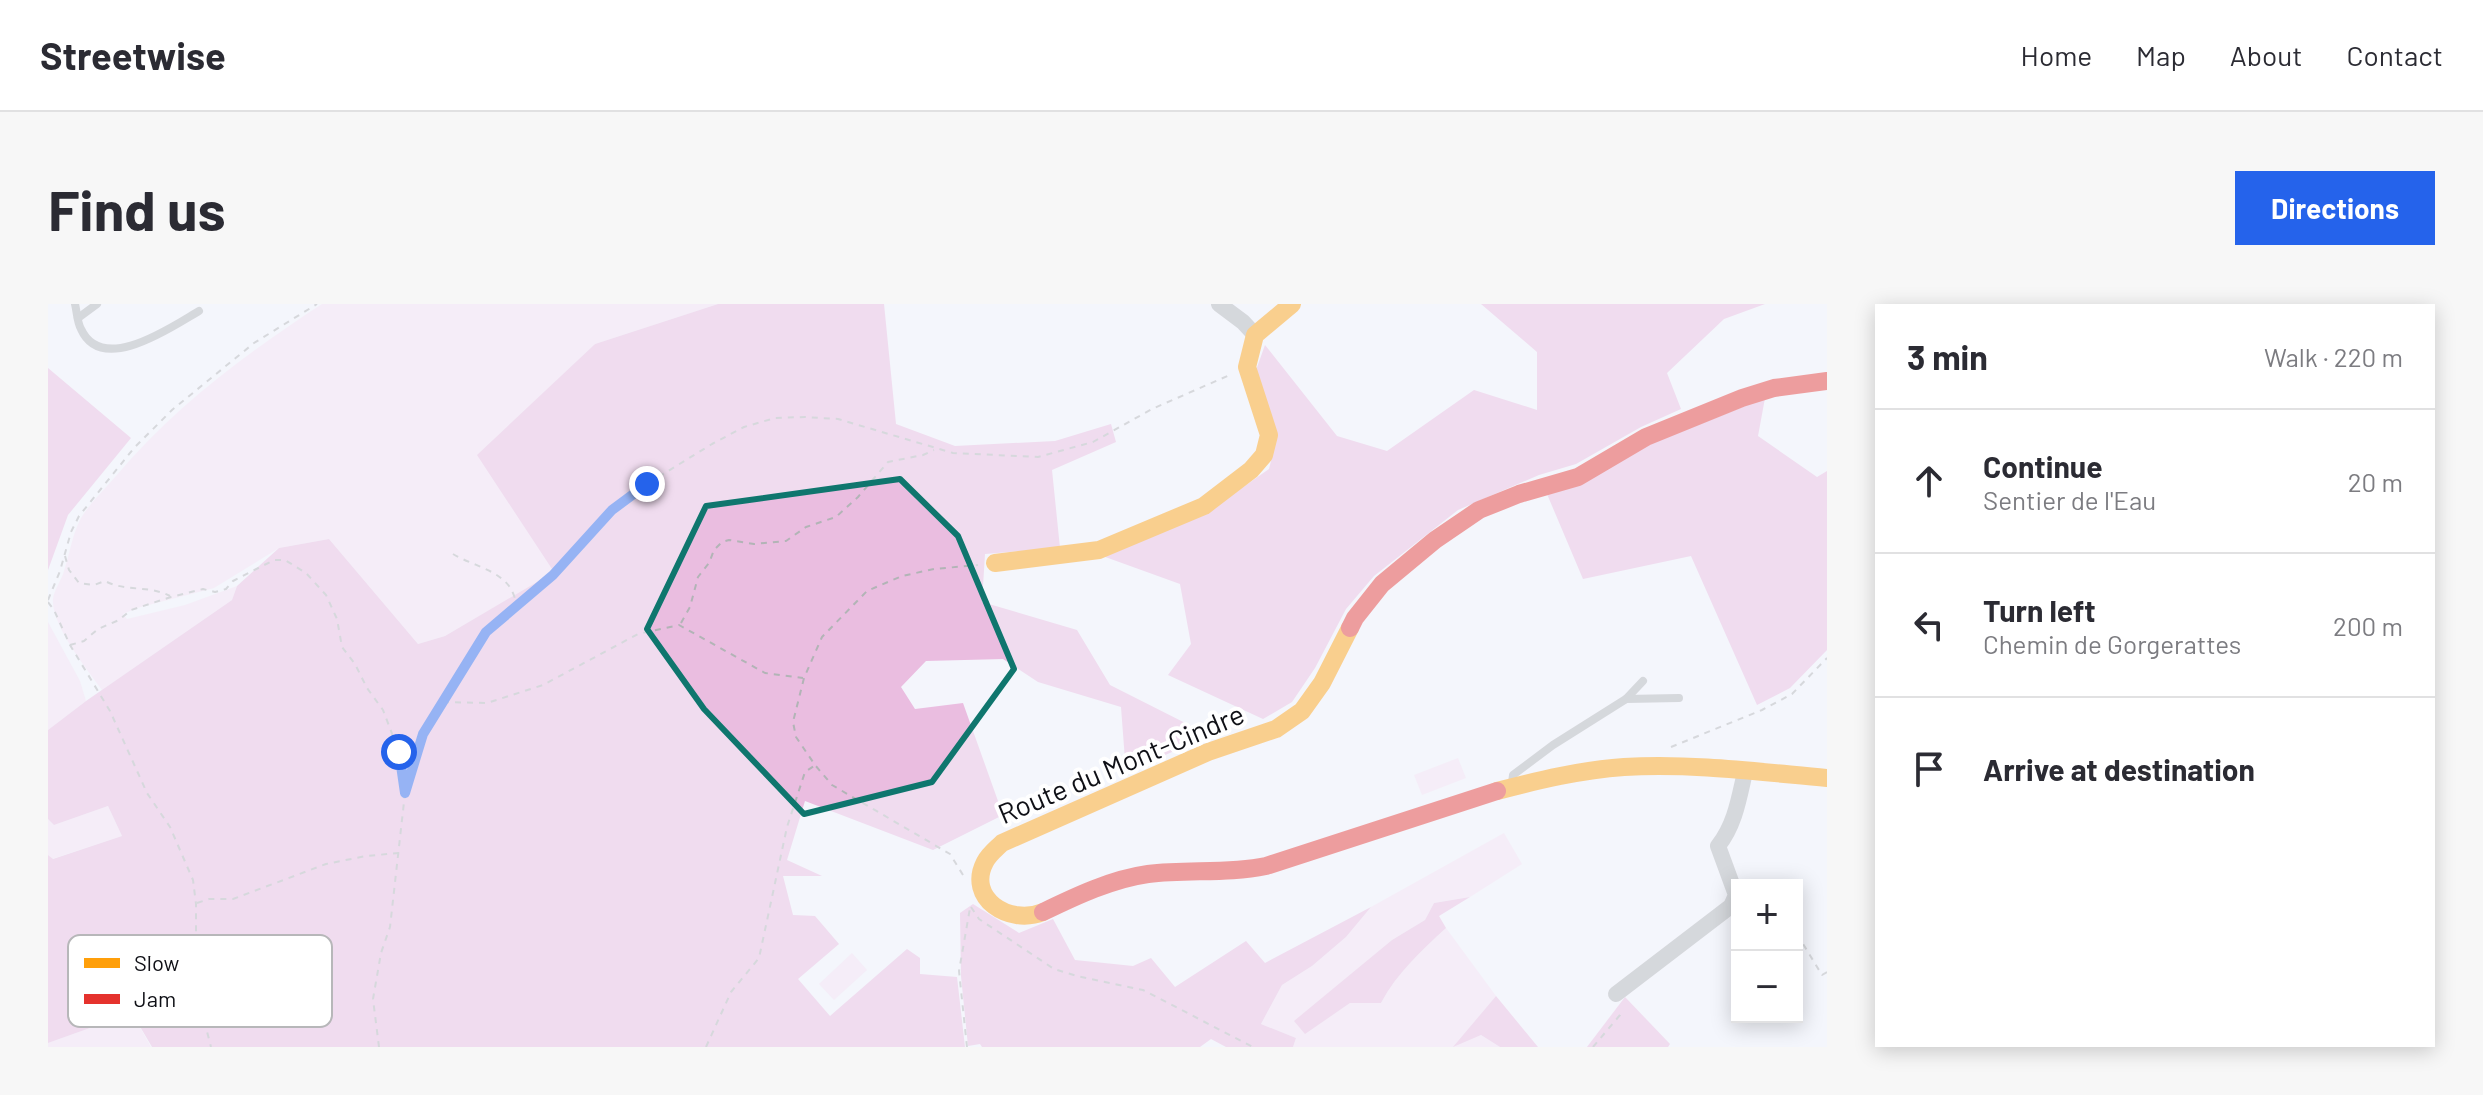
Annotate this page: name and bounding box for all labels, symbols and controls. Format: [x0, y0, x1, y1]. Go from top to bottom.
text: Streetwise [40, 32, 226, 78]
text: Home [2021, 38, 2092, 72]
text: Map [2136, 38, 2186, 72]
text: About [2230, 38, 2302, 72]
text: Contact [2346, 38, 2443, 72]
button: Directions [2235, 171, 2435, 245]
text: Find us [48, 175, 226, 242]
text: 3 min [1907, 336, 1988, 377]
text: Walk · 220 m [2264, 341, 2403, 372]
text: Continue [1983, 448, 2103, 484]
icon: ahead [1907, 459, 1951, 503]
route end [629, 466, 665, 502]
text: 20 m [2348, 466, 2403, 497]
text: Sentier de l'Eau [1983, 484, 2156, 515]
text: Turn left [1983, 592, 2096, 628]
icon: left [1907, 603, 1951, 647]
text: 200 m [2333, 610, 2403, 641]
text: Chemin de Gorgerattes [1983, 628, 2241, 659]
street label: Route du Mont-Cindre [992, 696, 1249, 830]
route start [381, 734, 417, 770]
icon: arrive [1907, 747, 1951, 791]
text: Arrive at destination [1983, 751, 2255, 787]
map controls [1731, 879, 1803, 1023]
button: + [1731, 879, 1803, 951]
legend [68, 935, 332, 1027]
text: Slow [134, 949, 179, 975]
button: − [1731, 951, 1803, 1023]
text: Jam [134, 985, 176, 1011]

